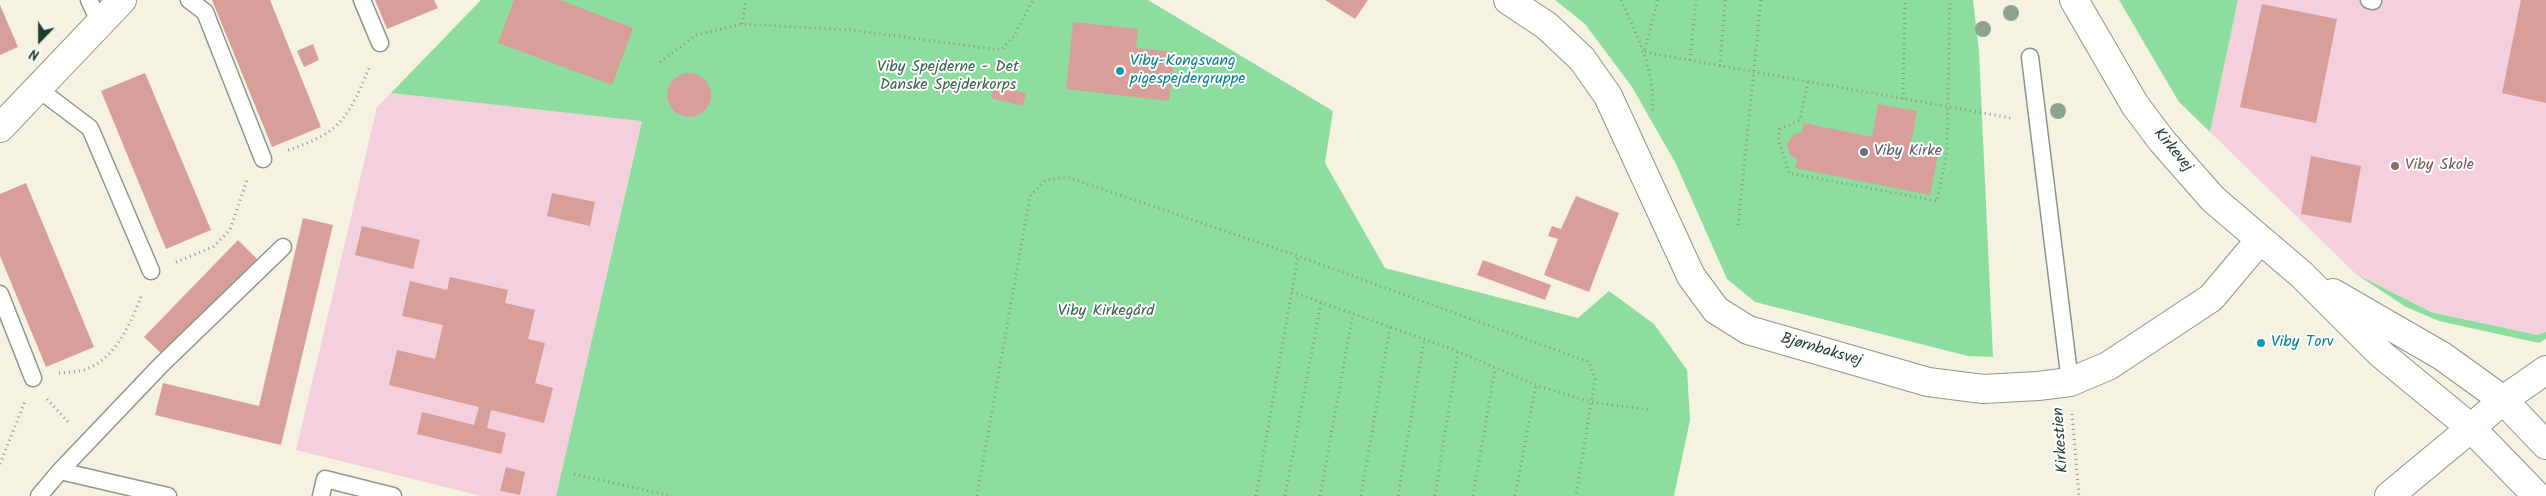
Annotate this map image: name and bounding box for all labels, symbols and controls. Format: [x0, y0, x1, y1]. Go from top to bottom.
north arrow [15, 15, 65, 65]
text: N [26, 42, 43, 66]
place label: Viby-Kongsvang pigespejdergruppe [1130, 52, 1246, 90]
park label: Viby Spejderne - Det Danske Spejderkorps [877, 58, 1019, 96]
marker: Viby-Kongsvang pigespejdergruppe [1114, 65, 1126, 77]
street label: Kirkevej [2148, 125, 2196, 177]
place label: Viby Kirke [1874, 142, 1942, 162]
marker: Viby Kirke [1858, 146, 1870, 158]
place label: Viby Skole [2405, 156, 2474, 176]
marker: Viby Skole [2389, 160, 2401, 172]
park label: Viby Kirkegård [1058, 302, 1154, 322]
street label: Bjørnbaksvej [1778, 330, 1864, 372]
place label: Viby Torv [2271, 333, 2333, 353]
marker: Viby Torv [2255, 337, 2267, 349]
street label: Kirkestien [2050, 407, 2074, 473]

